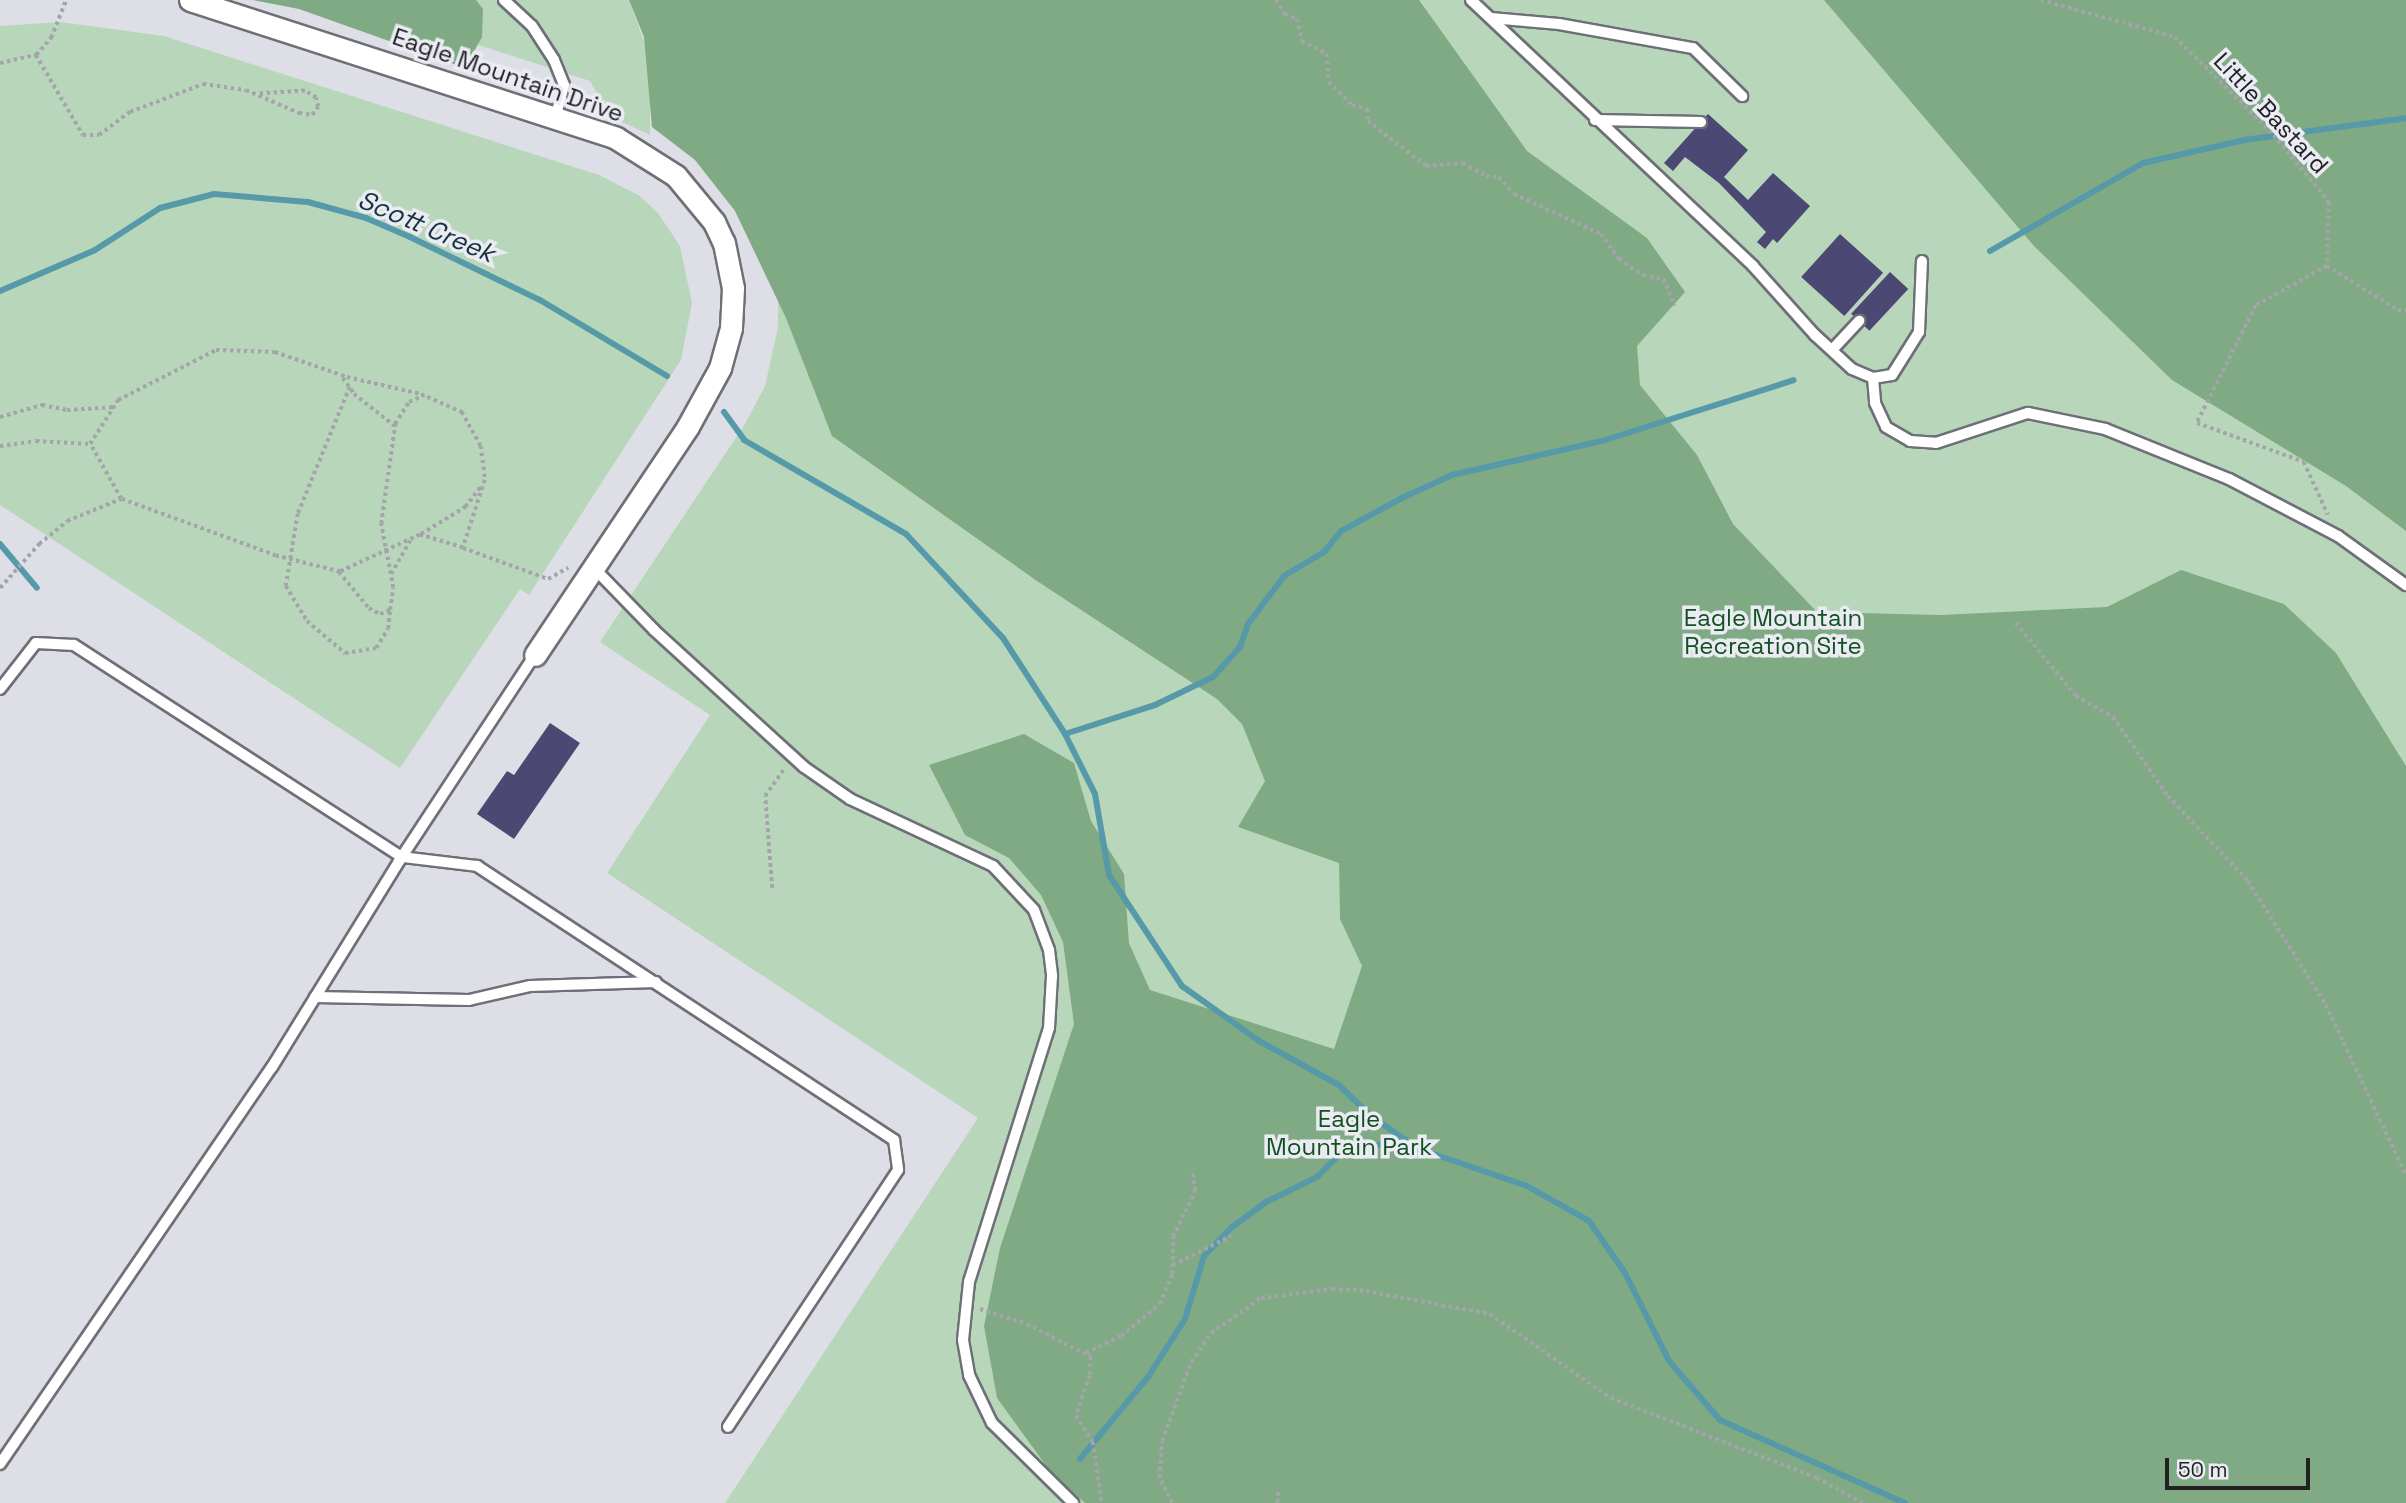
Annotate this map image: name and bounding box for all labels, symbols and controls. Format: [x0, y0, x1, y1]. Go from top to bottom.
street label: Eagle Mountain Drive [389, 22, 627, 128]
street label: Little Bastard [2208, 47, 2334, 179]
water label: Scott Creek [353, 184, 499, 270]
park label: Eagle Mountain Recreation Site [1684, 604, 1862, 660]
park label: Eagle Mountain Park [1266, 1105, 1432, 1161]
scale bar [2168, 1444, 2313, 1488]
text: 50 m [2178, 1456, 2228, 1483]

